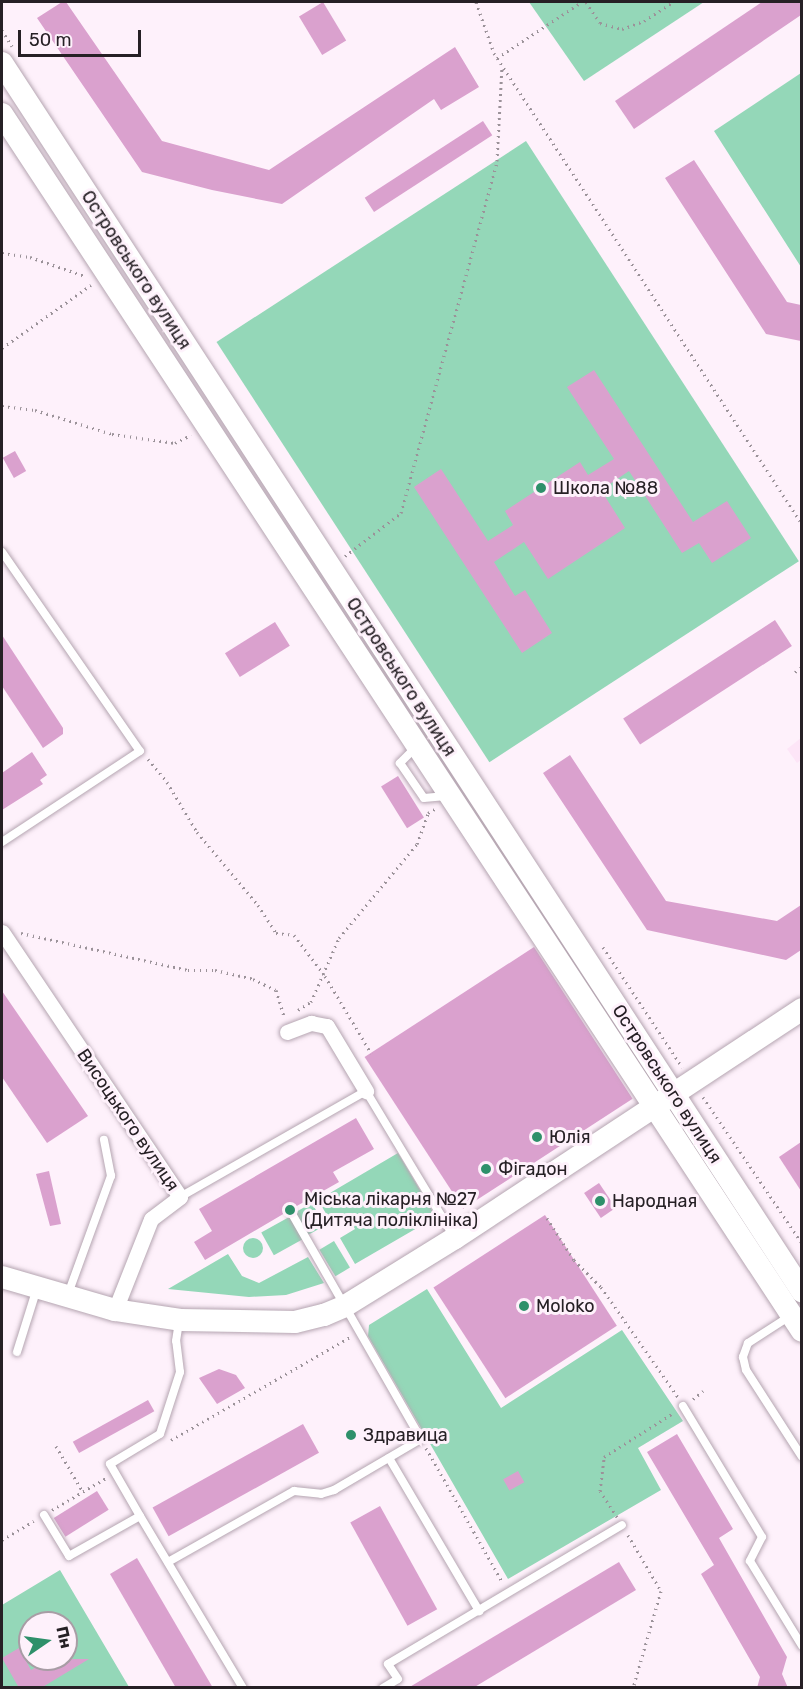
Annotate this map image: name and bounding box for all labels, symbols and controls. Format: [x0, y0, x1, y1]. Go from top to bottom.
scale bar [21, 18, 144, 56]
text: 50 m [29, 29, 72, 51]
street label: Островського вулиця [77, 187, 195, 353]
place label: Школа №88 [553, 477, 658, 499]
marker: Школа №88 [534, 481, 548, 495]
street label: Островського вулиця [342, 594, 460, 760]
street label: Островського вулиця [608, 1001, 726, 1167]
street label: Висоцького вулиця [72, 1045, 184, 1195]
place label: Юлія [549, 1126, 590, 1148]
marker: Юлія [530, 1130, 544, 1144]
place label: Фігадон [498, 1158, 568, 1180]
marker: Фігадон [479, 1162, 493, 1176]
place label: Міська лікарня №27 (Дитяча поліклініка) [304, 1189, 478, 1232]
place label: Народная [612, 1190, 697, 1212]
marker: Народная [593, 1194, 607, 1208]
marker: Міська лікарня №27 (Дитяча поліклініка) [281, 1201, 299, 1219]
place label: Moloko [536, 1295, 595, 1317]
marker: Moloko [517, 1299, 531, 1313]
place label: Здравица [363, 1424, 448, 1446]
marker: Здравица [344, 1428, 358, 1442]
north arrow [18, 1611, 78, 1671]
text: Пн [52, 1624, 76, 1650]

